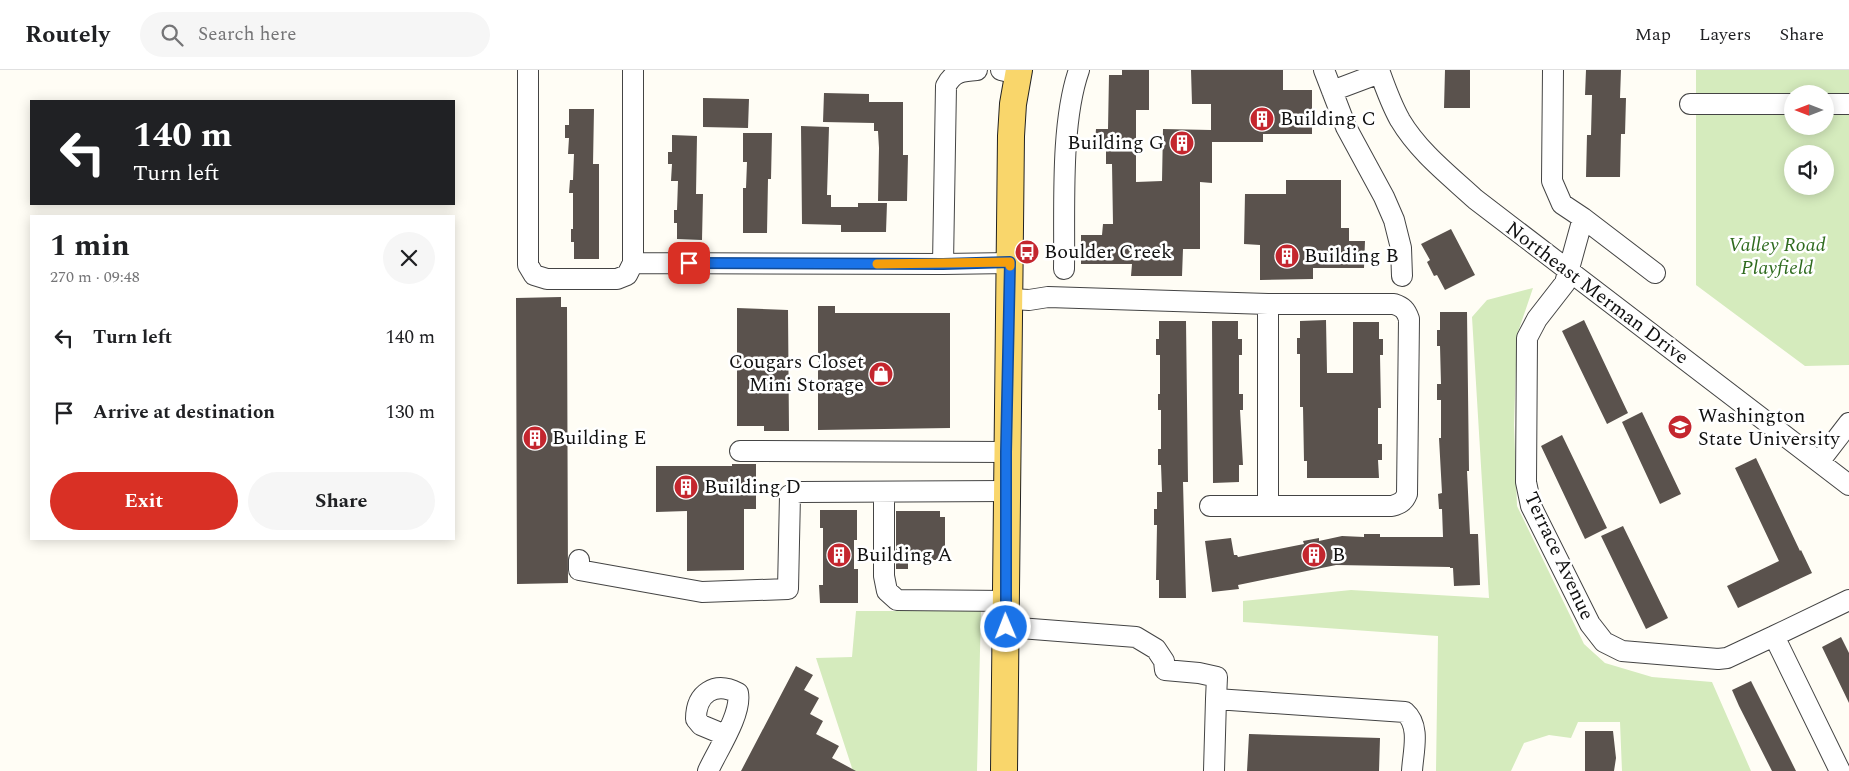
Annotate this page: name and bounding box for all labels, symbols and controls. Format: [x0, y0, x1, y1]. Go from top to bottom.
search box [140, 12, 490, 57]
text: Routely [25, 17, 110, 53]
text: Search here [198, 20, 296, 49]
icon: search [158, 21, 186, 49]
text: Map [1635, 21, 1671, 48]
text: Layers [1699, 21, 1751, 48]
text: Share [1779, 21, 1824, 48]
north arrow [1784, 85, 1834, 135]
map controls [1784, 85, 1834, 195]
place label: Building C [1280, 104, 1376, 134]
building icon: Building C [1249, 106, 1275, 132]
text: 140 m [133, 109, 232, 162]
icon: left [50, 120, 115, 185]
place label: Building G [1067, 128, 1164, 158]
building icon: Building G [1169, 130, 1195, 156]
button: sound [1784, 145, 1834, 195]
text: Turn left [133, 157, 219, 190]
street label: Northeast Merman Drive [1499, 214, 1695, 372]
text: 1 min [50, 223, 130, 269]
park label: Valley Road Playfield [1728, 230, 1826, 283]
button: close [383, 232, 435, 284]
place label: Boulder Creek [1044, 237, 1172, 267]
bus stop icon: Boulder Creek [1014, 239, 1040, 265]
place label: Building B [1304, 241, 1399, 271]
pin [668, 242, 710, 284]
building icon: Building B [1274, 243, 1300, 269]
icon: arrive [675, 249, 703, 277]
text: 270 m · 09:48 [50, 265, 140, 289]
text: Turn left [93, 323, 172, 352]
text: 140 m [385, 323, 435, 352]
icon: left [50, 324, 78, 352]
place label: Cougars Closet Mini Storage [729, 347, 864, 400]
shop icon: Cougars Closet Mini Storage [868, 361, 894, 387]
text: Arrive at destination [93, 398, 275, 427]
text: 130 m [385, 398, 435, 427]
icon: arrive [50, 399, 78, 427]
place label: Washington State University [1698, 401, 1841, 454]
school or university icon: Washington State University [1667, 414, 1693, 440]
place label: Building E [552, 423, 646, 453]
building icon: Building E [522, 425, 548, 451]
button: Exit [50, 472, 238, 530]
button: Share [248, 472, 435, 530]
place label: Building D [704, 472, 801, 502]
building icon: Building D [673, 474, 699, 500]
street label: Terrace Avenue [1516, 487, 1602, 625]
place label: Building A [856, 540, 952, 570]
place label: B [1332, 540, 1345, 570]
building icon: Building A [826, 542, 852, 568]
building icon: B [1301, 542, 1327, 568]
position arrow [979, 600, 1031, 652]

